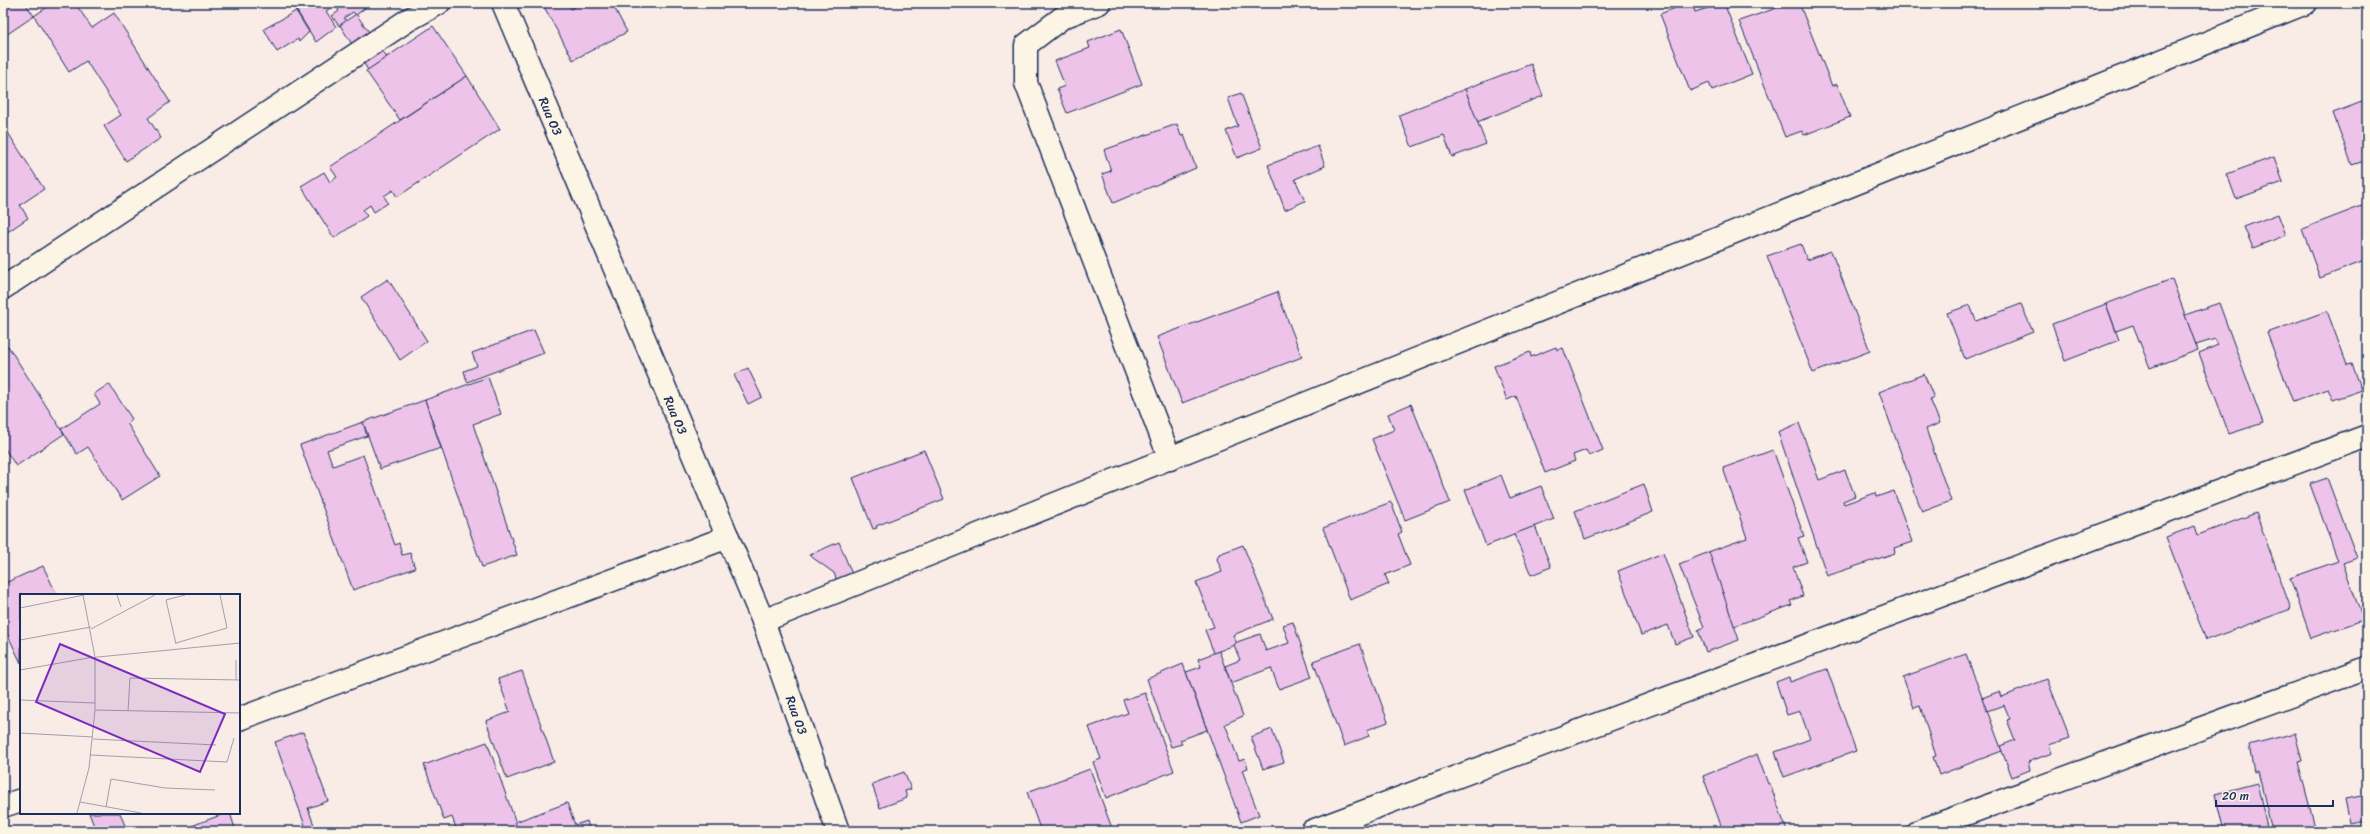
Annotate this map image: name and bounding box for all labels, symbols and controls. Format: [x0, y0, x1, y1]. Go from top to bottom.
street label: Rua 03 [532, 93, 569, 139]
street label: Rua 03 [657, 392, 694, 438]
inset map [20, 594, 240, 814]
street label: Rua 03 [779, 692, 814, 738]
scale bar [2216, 782, 2333, 808]
text: 20 m [2222, 785, 2249, 807]

